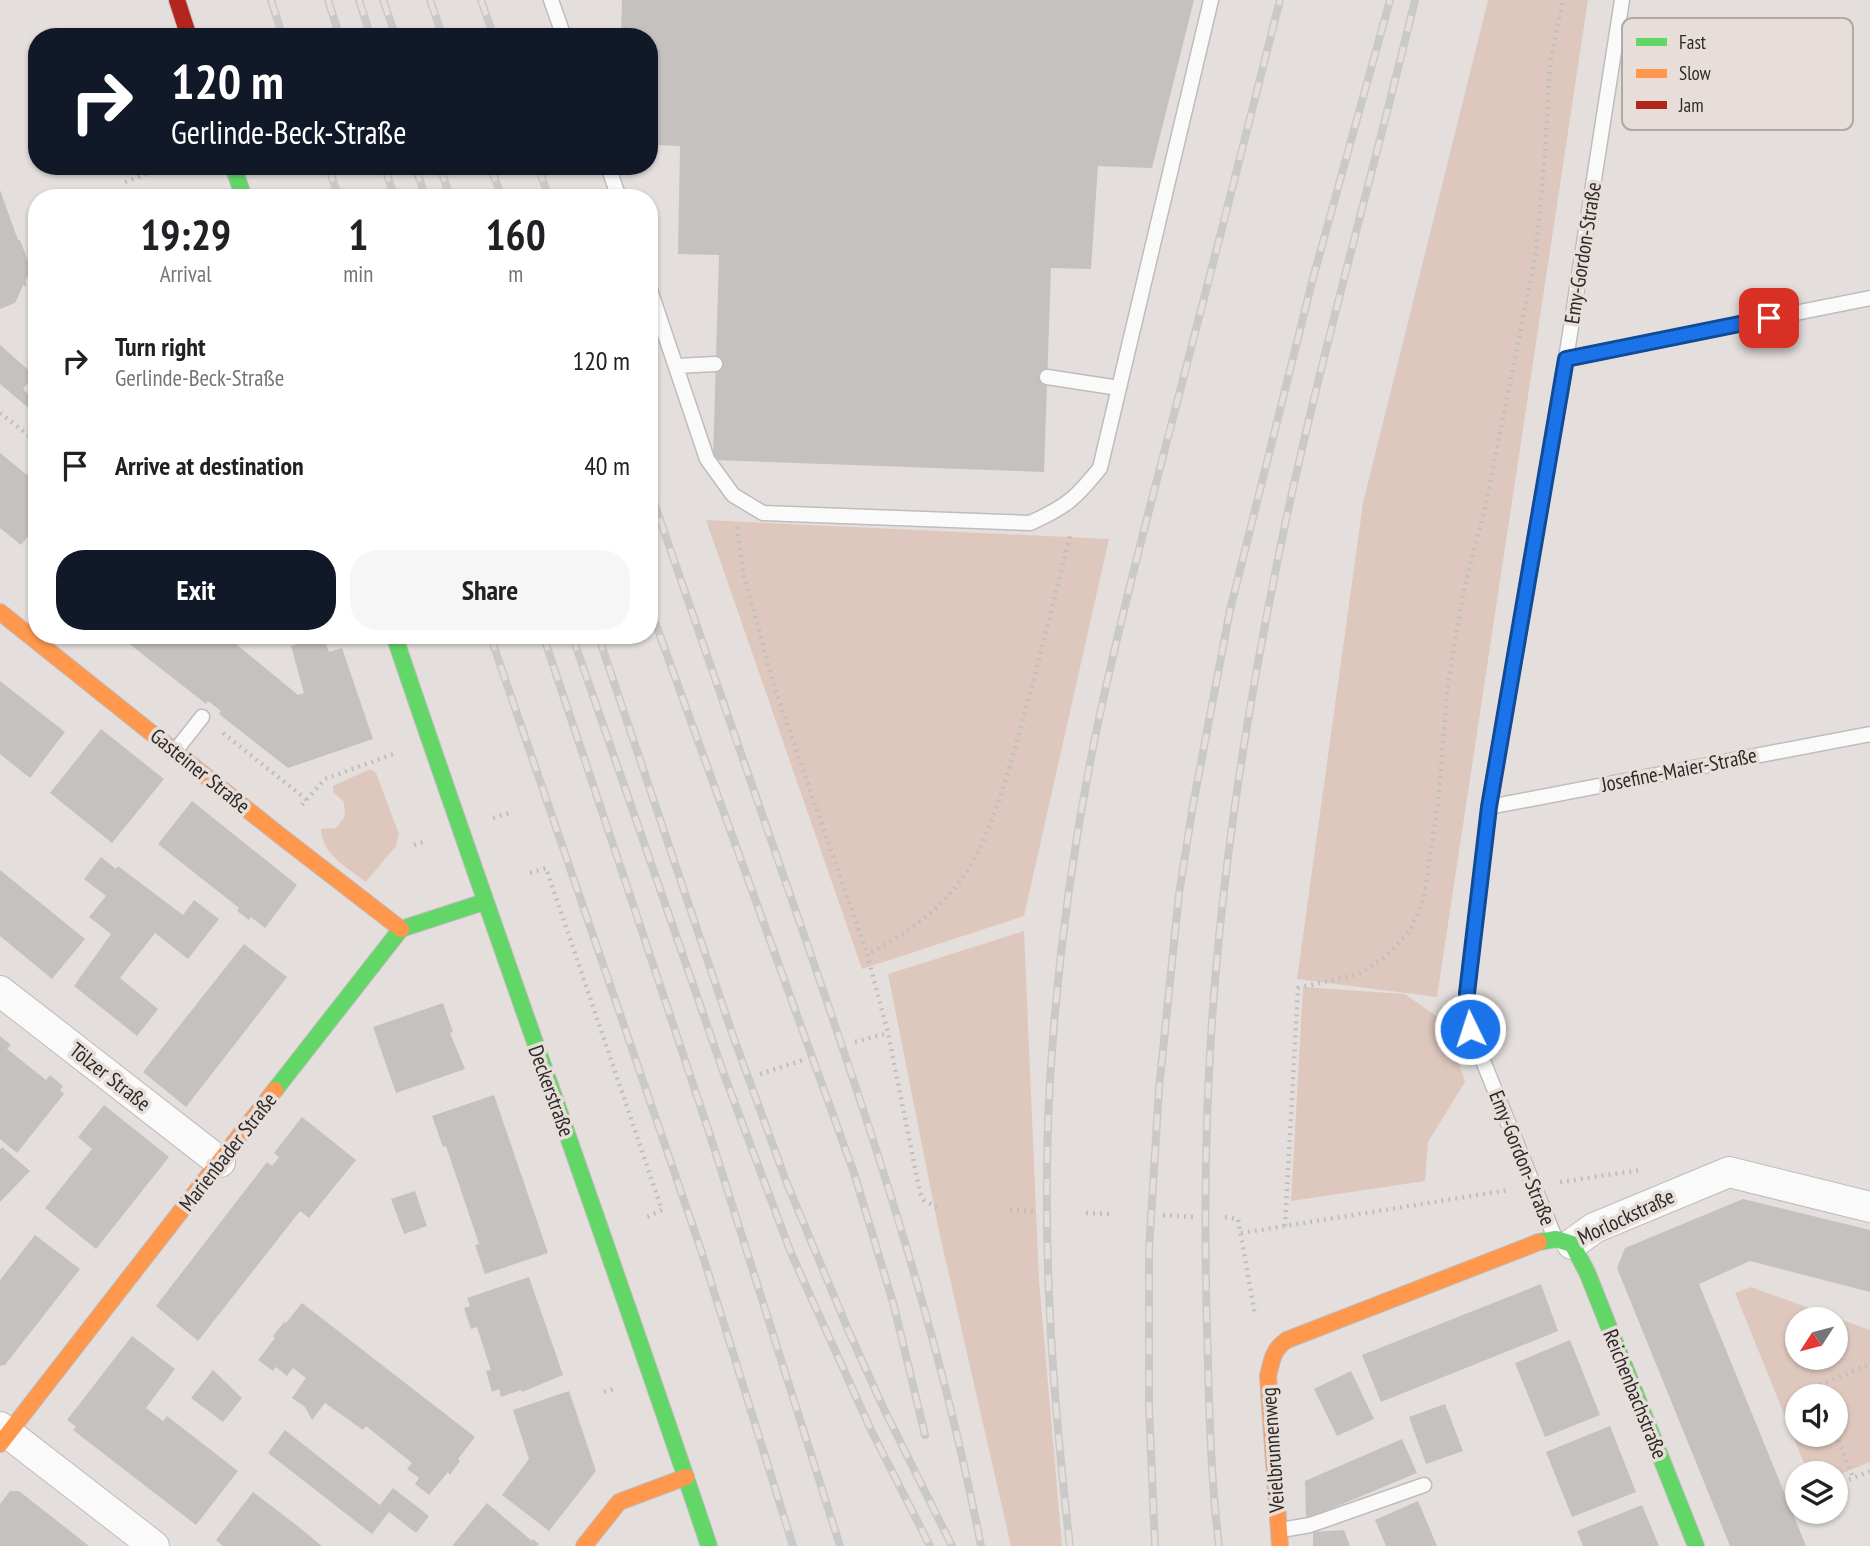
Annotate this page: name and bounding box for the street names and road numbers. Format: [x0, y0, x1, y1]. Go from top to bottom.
street label: Emy-Gordon-Straße [1558, 180, 1607, 326]
street label: Gasteiner Straße [145, 722, 256, 819]
street label: Josefine-Maier-Straße [1598, 741, 1759, 798]
street label: Tölzer Straße [64, 1036, 156, 1117]
street label: Deckerstraße [522, 1041, 580, 1140]
street label: Emy-Gordon-Straße [1483, 1086, 1562, 1229]
street label: Marienbader Straße [173, 1087, 282, 1216]
street label: Morlockstraße [1573, 1182, 1679, 1251]
street label: Reichenbachstraße [1597, 1325, 1674, 1463]
street label: Veielbrunnenweg [1255, 1386, 1290, 1515]

